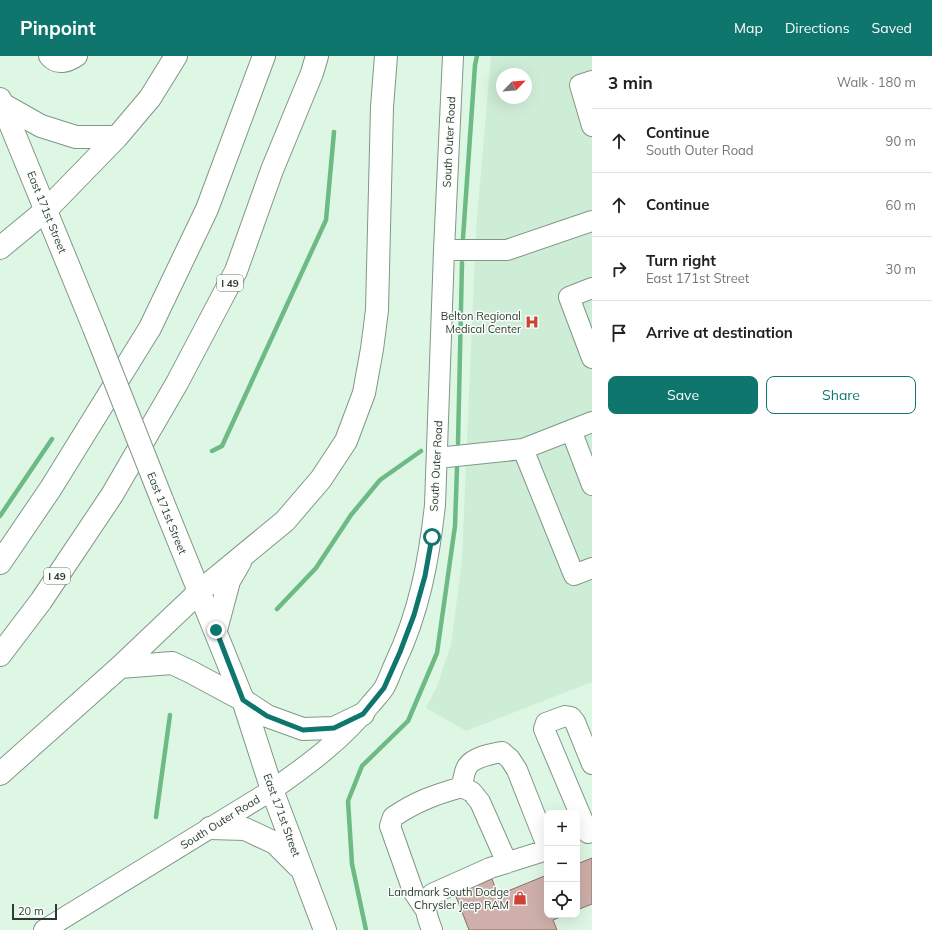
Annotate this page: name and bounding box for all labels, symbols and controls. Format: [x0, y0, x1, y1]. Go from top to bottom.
text: Pinpoint [20, 16, 96, 40]
text: Map [734, 19, 763, 37]
text: Directions [785, 19, 850, 37]
text: Saved [872, 19, 912, 37]
north arrow [496, 68, 532, 104]
text: 3 min [608, 72, 653, 93]
text: Walk · 180 m [837, 74, 916, 90]
street label: South Outer Road [440, 96, 458, 188]
text: Continue [646, 123, 709, 142]
icon: ahead [608, 130, 630, 152]
text: 90 m [886, 133, 916, 149]
text: South Outer Road [646, 142, 754, 158]
street label: East 171st Street [24, 169, 70, 255]
icon: ahead [608, 194, 630, 216]
text: Continue [646, 195, 709, 214]
text: 60 m [886, 197, 916, 213]
text: Turn right [646, 251, 716, 270]
icon: right [608, 258, 630, 280]
text: 30 m [886, 261, 916, 277]
text: East 171st Street [646, 270, 749, 286]
road number: I 49 [217, 275, 243, 291]
place label: Belton Regional Medical Center [441, 309, 521, 336]
hospital icon: Belton Regional Medical Center [524, 314, 540, 330]
icon: arrive [608, 322, 630, 344]
text: Arrive at destination [646, 323, 793, 342]
button: Save [608, 376, 758, 414]
button: Share [766, 376, 916, 414]
street label: South Outer Road [427, 420, 445, 512]
street label: East 171st Street [144, 470, 190, 556]
route start [423, 528, 441, 546]
road number: I 49 [44, 568, 70, 584]
route end [207, 621, 225, 639]
street label: East 171st Street [260, 772, 304, 859]
street label: South Outer Road [178, 792, 262, 852]
map controls [544, 810, 580, 918]
button: + [544, 810, 580, 846]
button: − [544, 846, 580, 882]
button: locate [544, 882, 580, 918]
place label: Landmark South Dodge Chrysler Jeep RAM [388, 885, 509, 912]
shop icon: Landmark South Dodge Chrysler Jeep RAM [512, 890, 528, 906]
scale bar [12, 902, 57, 921]
text: 20 m [18, 904, 44, 918]

